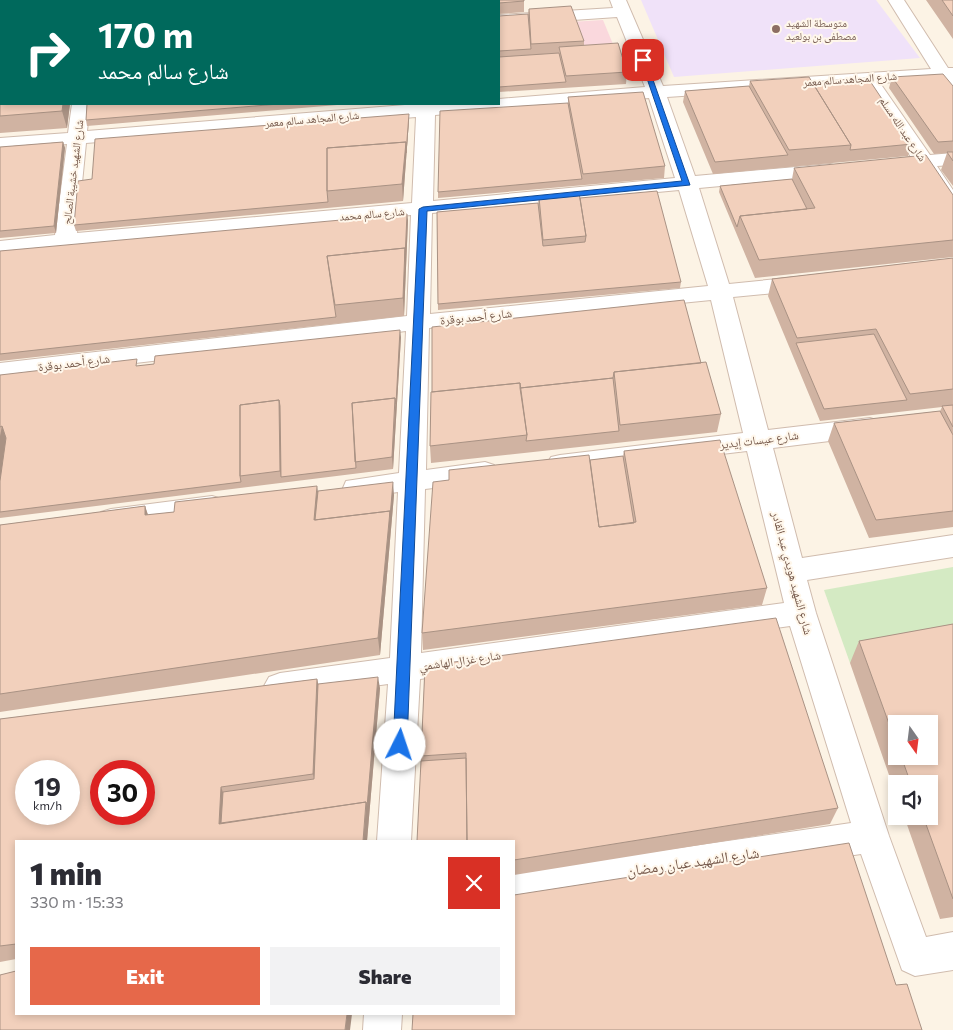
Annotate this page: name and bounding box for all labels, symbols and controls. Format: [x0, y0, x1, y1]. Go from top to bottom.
text: 170 m [98, 12, 193, 55]
place label: متوسطة الشهيد مصطفى بن بولعيد [786, 16, 856, 43]
icon: right [15, 20, 80, 85]
marker: متوسطة الشهيد مصطفى بن بولعيد [770, 23, 782, 35]
pin [622, 39, 664, 81]
icon: arrive [629, 46, 657, 74]
text: شارع سالم محمد [98, 57, 229, 84]
street label: شارع المجاهد سالم معمر [801, 69, 898, 90]
street label: شارع عبد الله مسلم [875, 94, 930, 164]
street label: شارع المجاهد سالم معمر [263, 108, 360, 131]
street label: شارع الشهيد خشيبة الصالح [60, 119, 86, 225]
street label: شارع سالم محمد [339, 204, 405, 225]
street label: شارع أحمد بوقرة [439, 305, 513, 329]
street label: شارع أحمد بوقرة [37, 351, 111, 375]
street label: شارع عيسات إيدير [717, 427, 800, 453]
street label: شارع الشهيد هويدي عبد القادر [766, 509, 816, 637]
street label: شارع غزال الهاشمي [418, 647, 502, 677]
north arrow [888, 715, 938, 765]
map controls [888, 715, 938, 825]
position arrow [373, 718, 425, 770]
speed limit sign: 30 [90, 760, 155, 825]
text: 19 [34, 771, 61, 801]
button: sound [888, 775, 938, 825]
text: km/h [33, 798, 62, 812]
street label: شارع الشهيد عبان رمضان [626, 843, 761, 881]
text: 1 min [30, 854, 102, 891]
button: close [448, 857, 500, 909]
text: 330 m · 15:33 [30, 892, 124, 911]
button: Exit [30, 947, 260, 1005]
button: Share [270, 947, 500, 1005]

